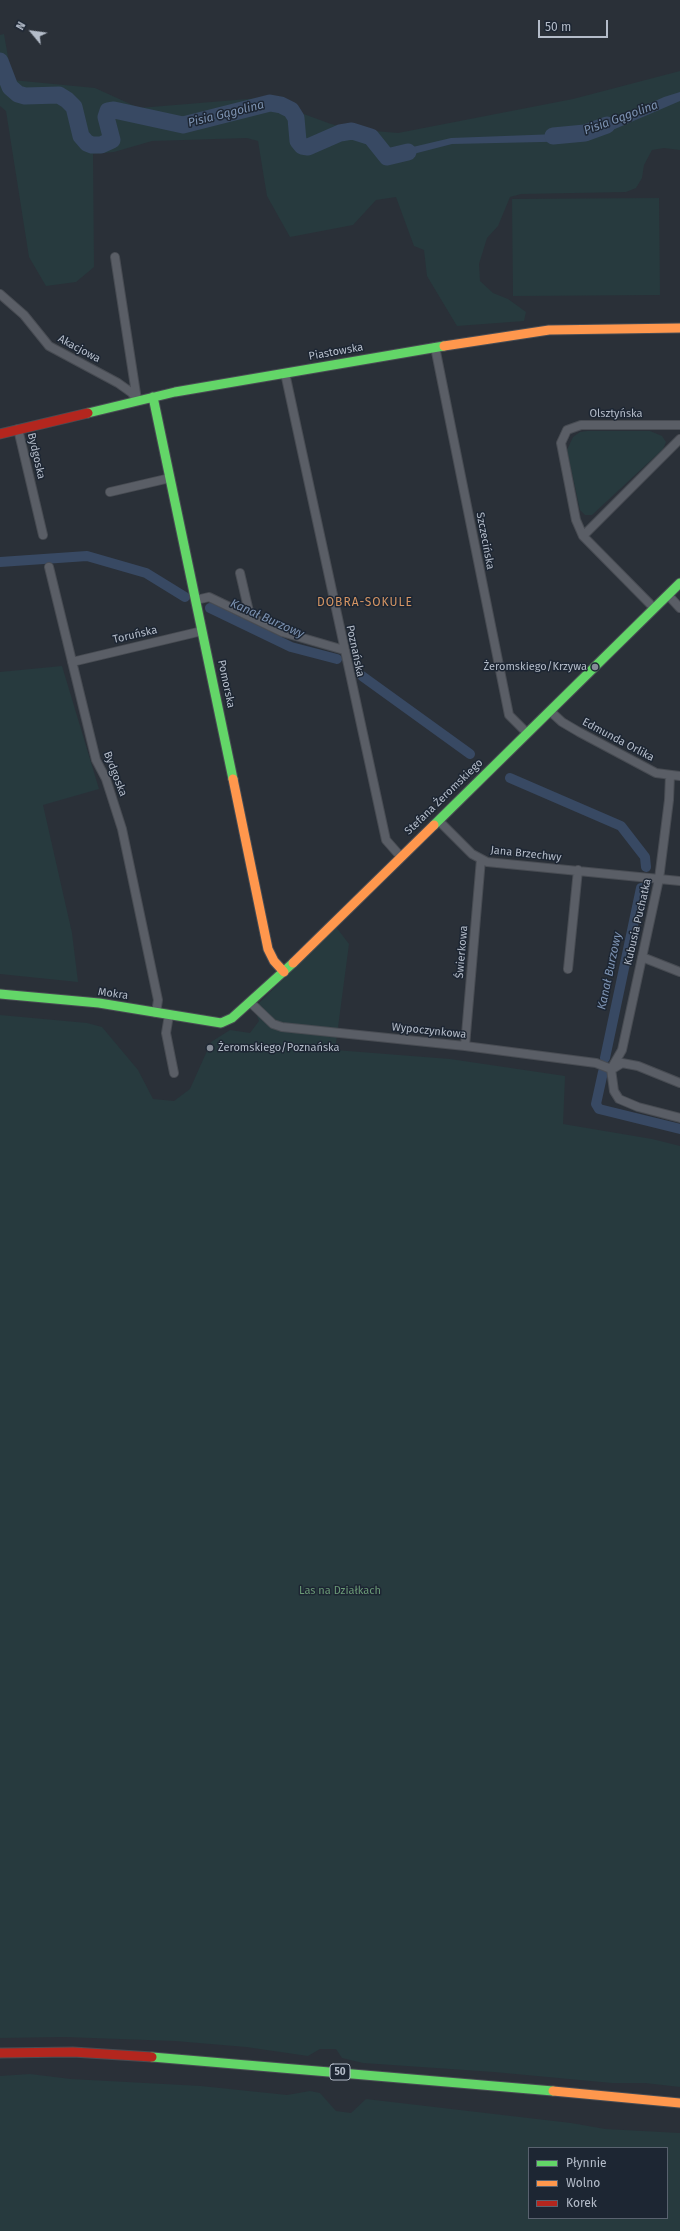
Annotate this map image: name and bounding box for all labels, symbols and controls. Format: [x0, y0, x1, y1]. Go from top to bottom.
north arrow [12, 12, 52, 52]
scale bar [540, 12, 610, 38]
text: N [14, 20, 29, 32]
text: 50 m [545, 20, 571, 34]
water label: Pisia Gągolina [186, 98, 266, 130]
water label: Pisia Gągolina [582, 98, 660, 138]
street label: Akacjowa [55, 332, 103, 366]
street label: Piastowska [308, 341, 364, 363]
street label: Olsztyńska [589, 407, 643, 421]
street label: Bydgoska [24, 432, 48, 480]
street label: Szczecińska [473, 511, 497, 571]
water label: Kanał Burzowy [228, 596, 306, 642]
district label: DOBRA-SOKULE [317, 596, 413, 610]
street label: Toruńska [112, 623, 158, 647]
street label: Poznańska [343, 624, 367, 678]
street label: Pomorska [214, 659, 238, 709]
place label: Żeromskiego/Krzywa [484, 660, 587, 674]
marker: Żeromskiego/Krzywa [590, 662, 600, 672]
street label: Edmunda Orlika [580, 715, 656, 765]
street label: Bydgoska [100, 750, 130, 798]
street label: Stefana Żeromskiego [402, 756, 486, 838]
street label: Jana Brzechwy [490, 844, 562, 864]
street label: Kubusia Puchatka [622, 877, 654, 967]
street label: Świerkowa [453, 925, 471, 979]
water label: Kanał Burzowy [595, 931, 625, 1011]
street label: Mokra [97, 985, 129, 1003]
street label: Wypoczynkowa [391, 1021, 467, 1041]
place label: Żeromskiego/Poznańska [218, 1041, 339, 1055]
marker: Żeromskiego/Poznańska [205, 1043, 215, 1053]
park label: Las na Działkach [299, 1584, 381, 1598]
road number: 50 [330, 2064, 350, 2080]
legend [528, 2147, 668, 2219]
text: Płynnie [566, 2156, 607, 2170]
text: Wolno [566, 2176, 600, 2190]
text: Korek [566, 2196, 597, 2210]

